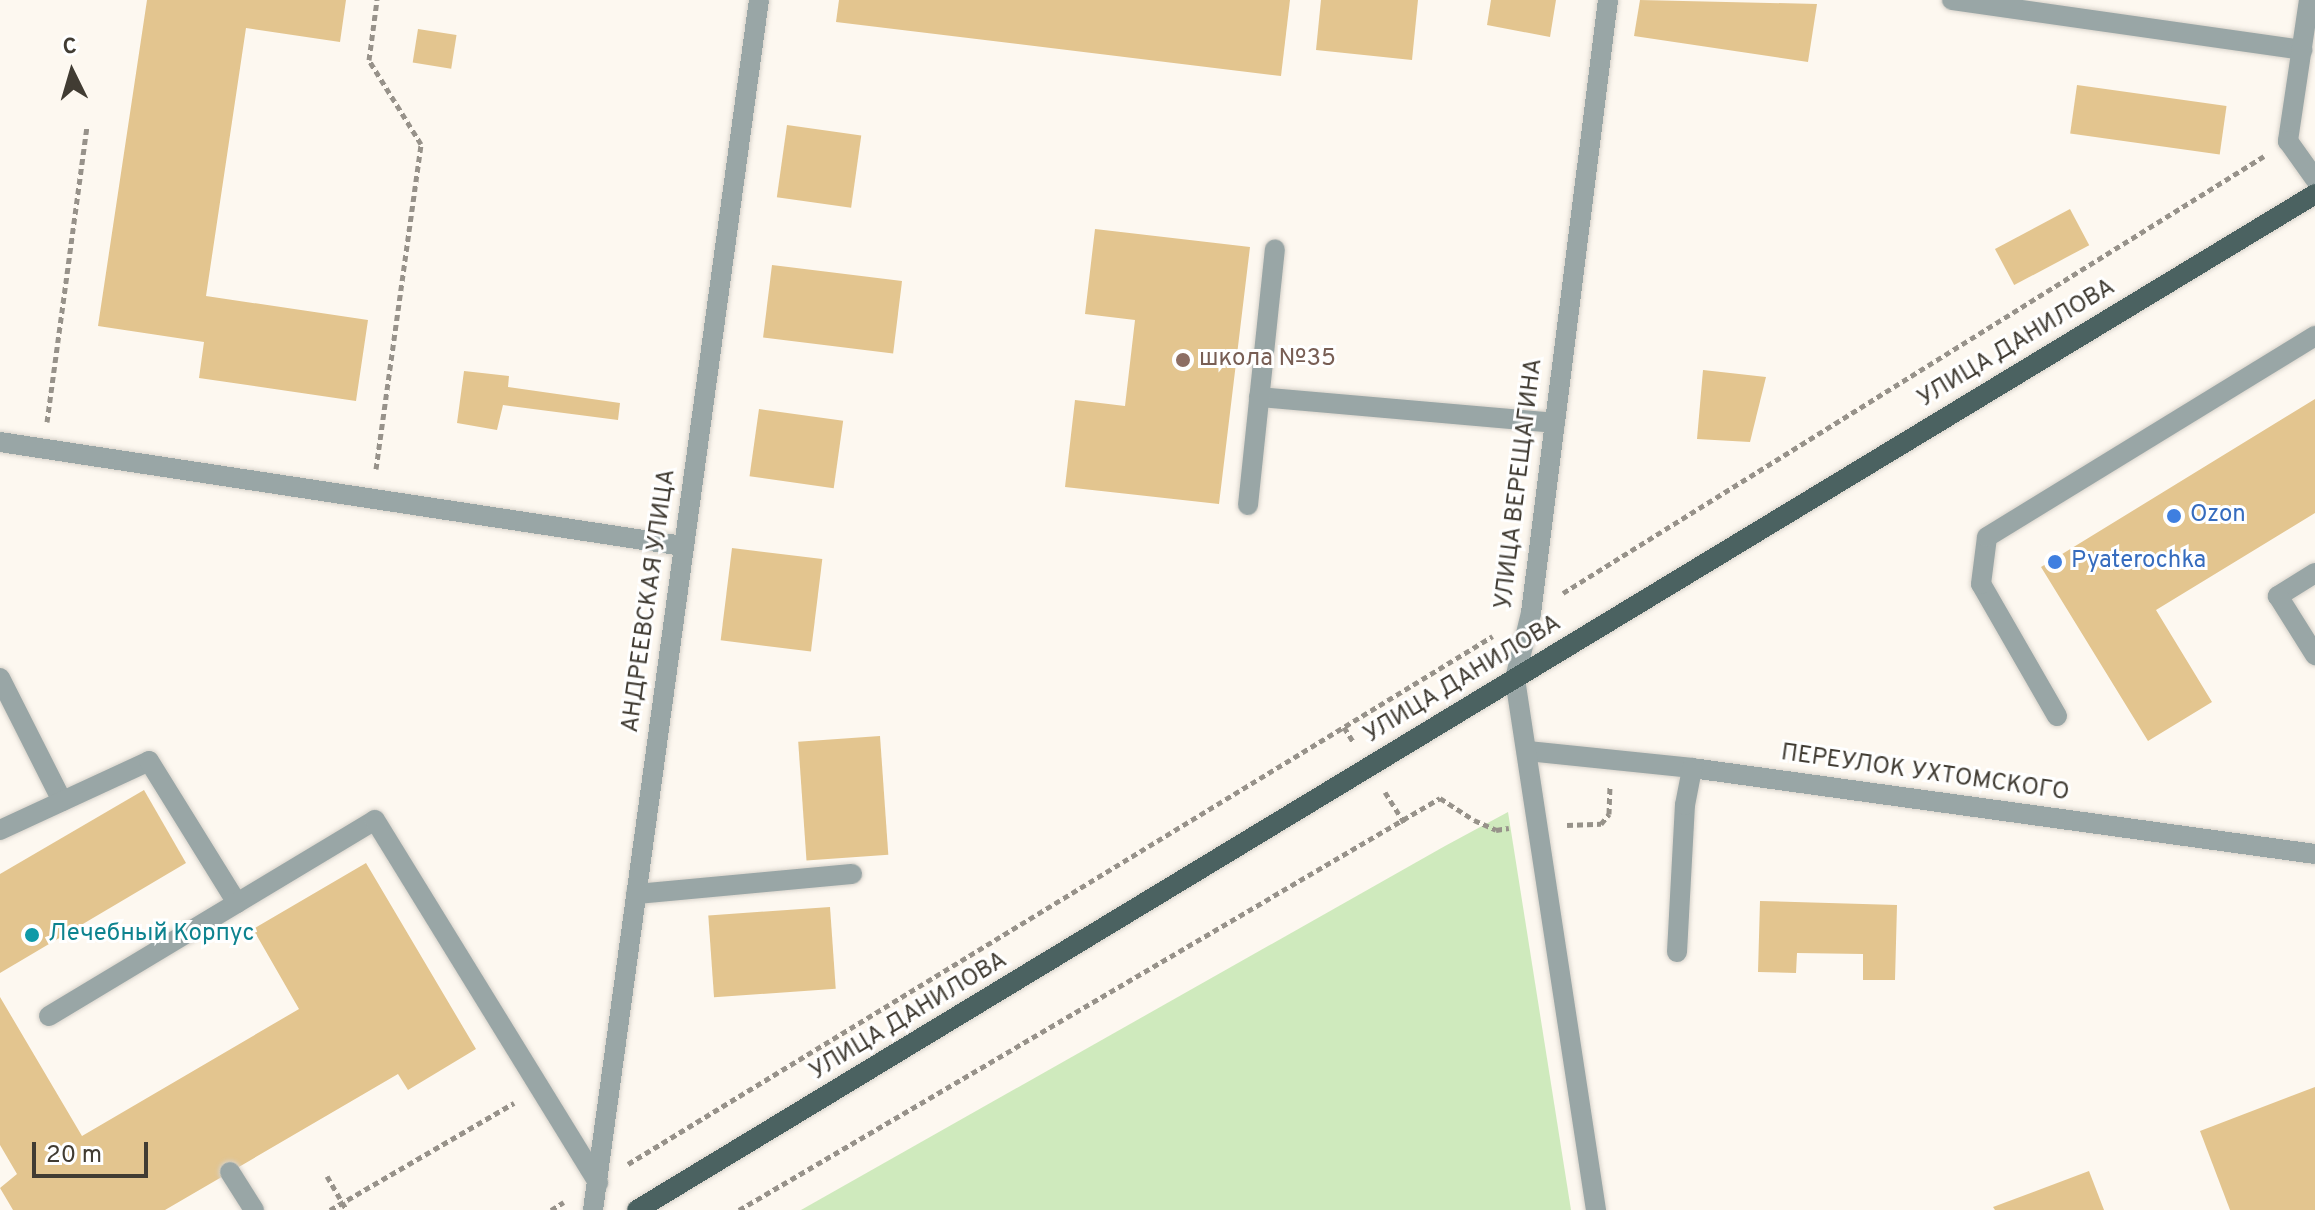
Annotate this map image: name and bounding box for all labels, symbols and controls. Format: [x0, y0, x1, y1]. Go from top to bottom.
north arrow [32, 32, 112, 112]
text: С [62, 34, 78, 62]
street label: УЛИЦА ДАНИЛОВА [1913, 273, 2121, 415]
place label: школа №35 [1199, 346, 1336, 374]
marker: школа №35 [1174, 351, 1192, 369]
street label: УЛИЦА ВЕРЕЩАГИНА [1490, 356, 1550, 612]
street label: АНДРЕЕВСКАЯ УЛИЦА [617, 467, 683, 735]
place label: Ozon [2190, 502, 2246, 530]
marker: Ozon [2165, 507, 2183, 525]
place label: Pyaterochka [2071, 548, 2206, 576]
marker: Pyaterochka [2046, 553, 2064, 571]
street label: УЛИЦА ДАНИЛОВА [1359, 609, 1567, 751]
street label: ПЕРЕУЛОК УХТОМСКОГО [1779, 740, 2071, 808]
place label: Лечебный Корпус [48, 921, 255, 949]
marker: Лечебный Корпус [23, 926, 41, 944]
street label: УЛИЦА ДАНИЛОВА [805, 946, 1013, 1088]
scale bar [36, 1126, 152, 1176]
text: 20 m [46, 1141, 102, 1171]

